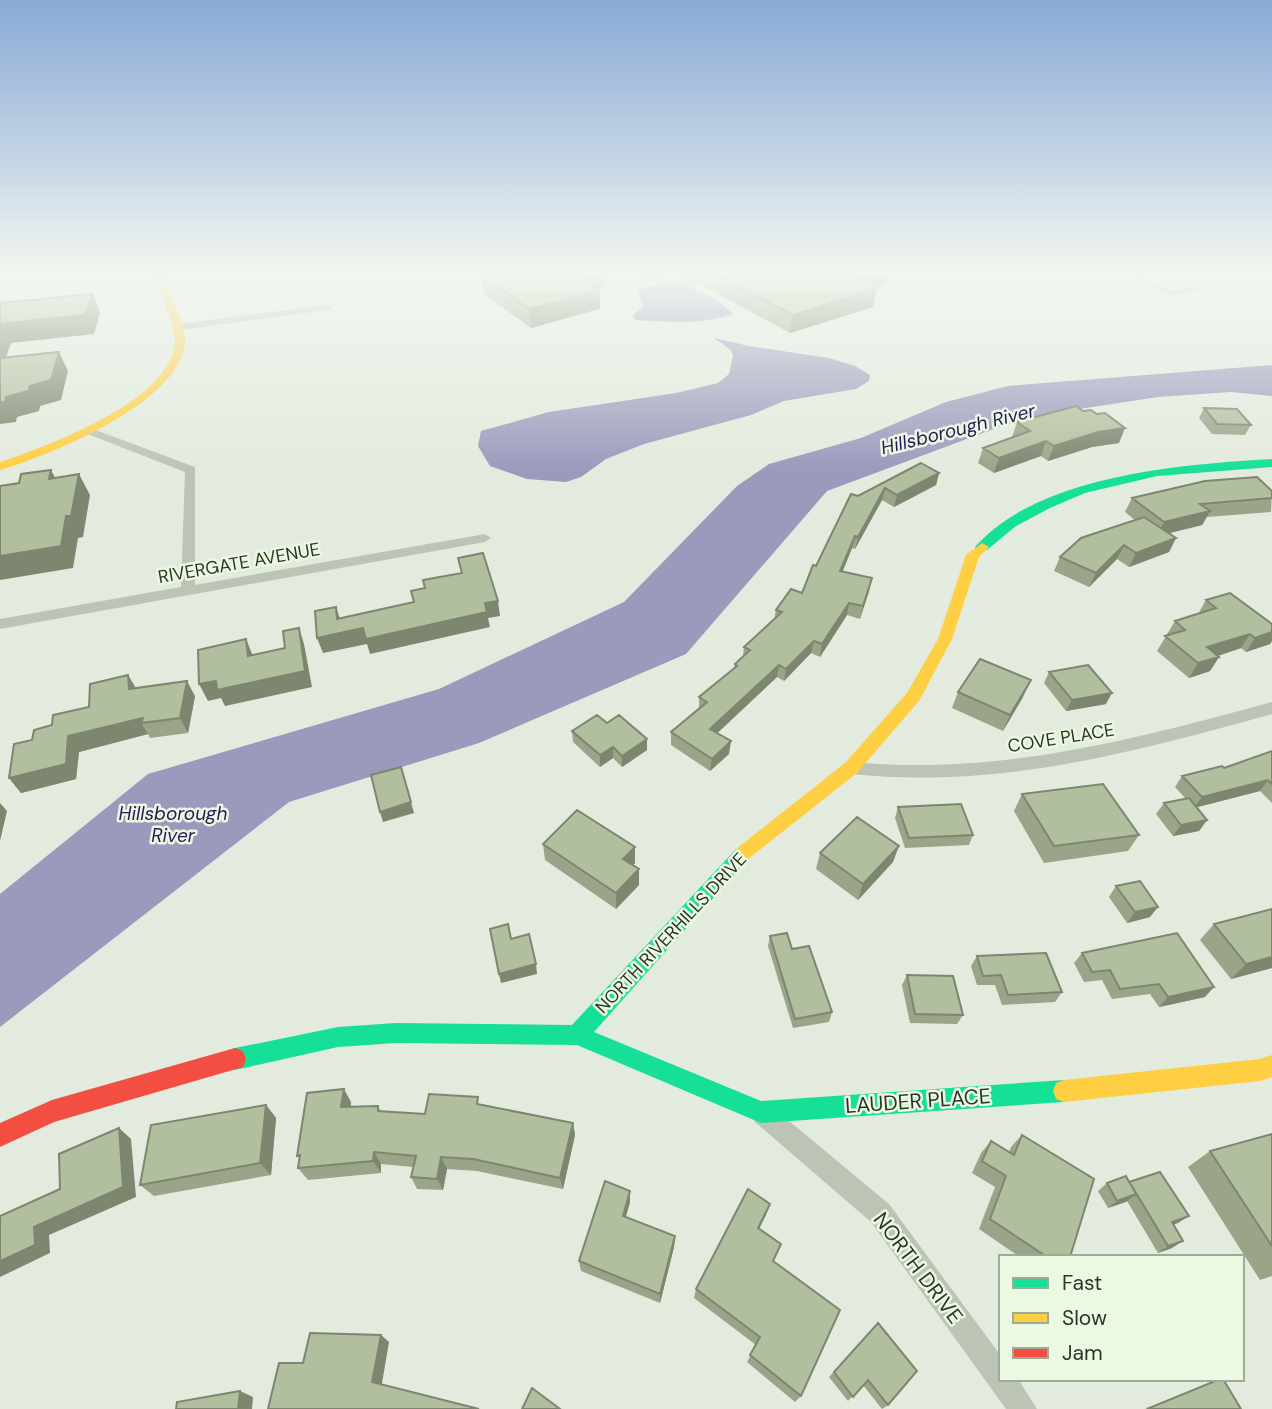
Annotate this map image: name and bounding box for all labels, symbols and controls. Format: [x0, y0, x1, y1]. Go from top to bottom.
water label: Hillsborough River [878, 398, 1039, 460]
street label: RIVERGATE AVENUE [156, 537, 322, 589]
street label: COVE PLACE [1006, 718, 1116, 758]
water label: Hillsborough River [118, 801, 228, 848]
street label: NORTH RIVERHILLS DRIVE [590, 847, 752, 1019]
street label: LAUDER PLACE [844, 1082, 992, 1120]
street label: NORTH DRIVE [867, 1207, 969, 1329]
legend [999, 1255, 1244, 1381]
text: Fast [1062, 1269, 1102, 1297]
text: Slow [1062, 1304, 1107, 1332]
text: Jam [1062, 1339, 1103, 1367]

